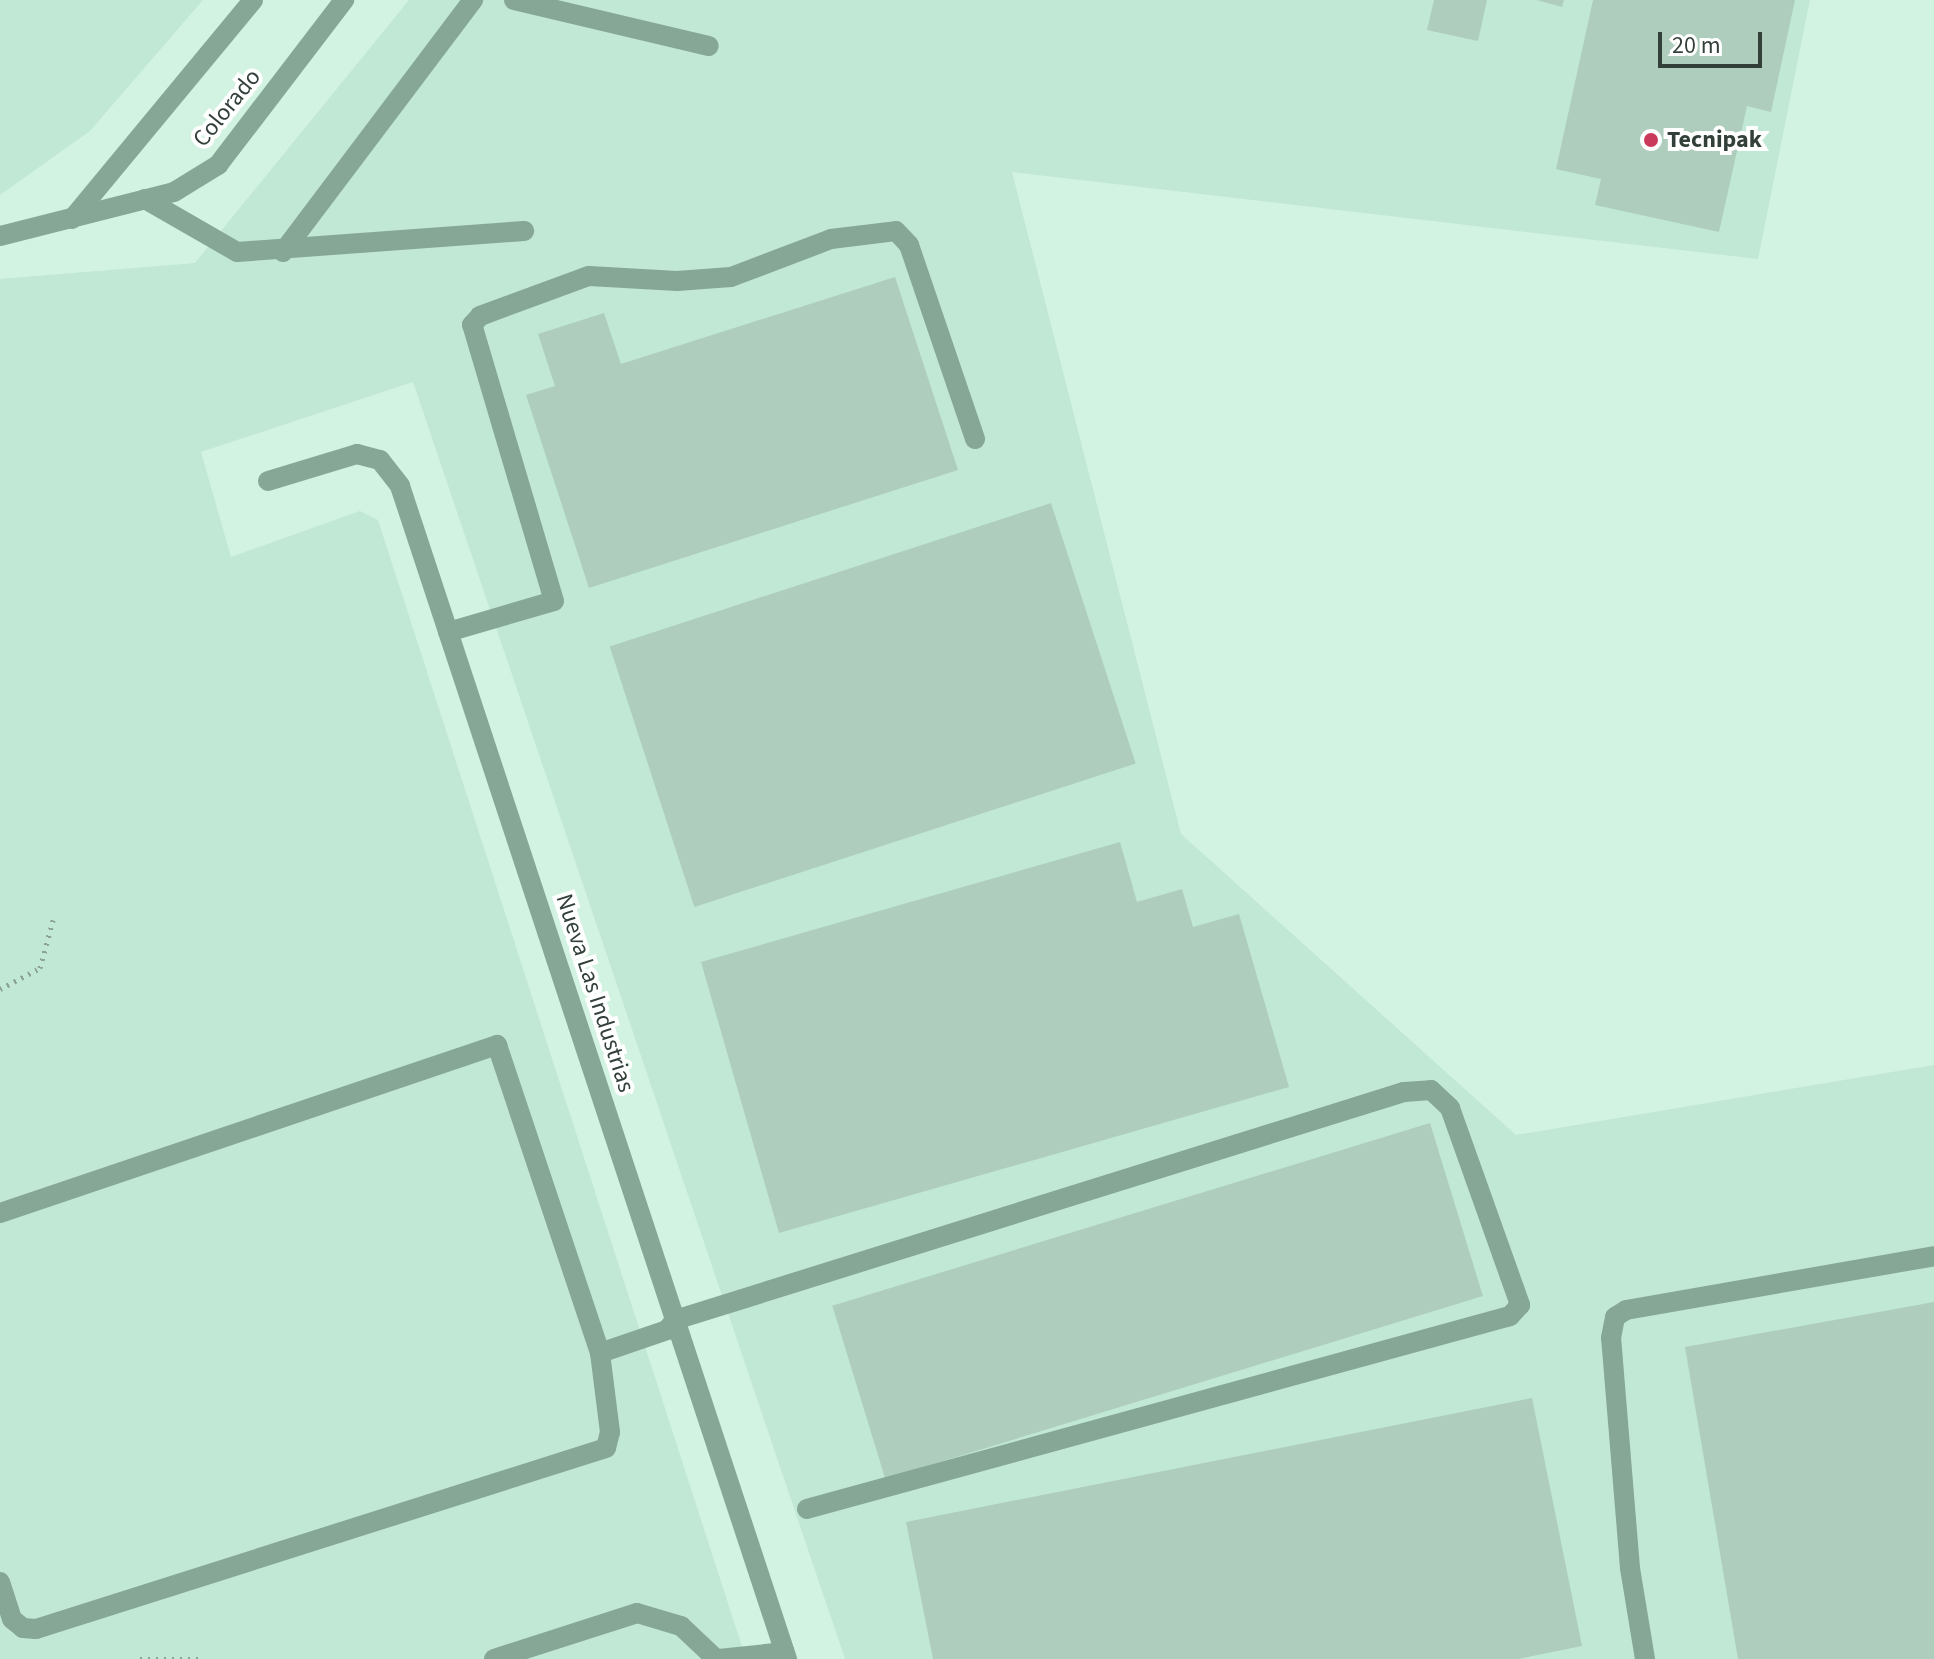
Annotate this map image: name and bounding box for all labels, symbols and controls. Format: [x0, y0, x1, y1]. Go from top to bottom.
scale bar [1662, 16, 1766, 66]
text: 20 m [1672, 28, 1721, 63]
street label: Colorado [187, 63, 267, 153]
place label: Tecnipak [1667, 126, 1762, 154]
marker: Tecnipak [1642, 131, 1660, 149]
street label: Nueva Las Industrias [549, 890, 641, 1096]

